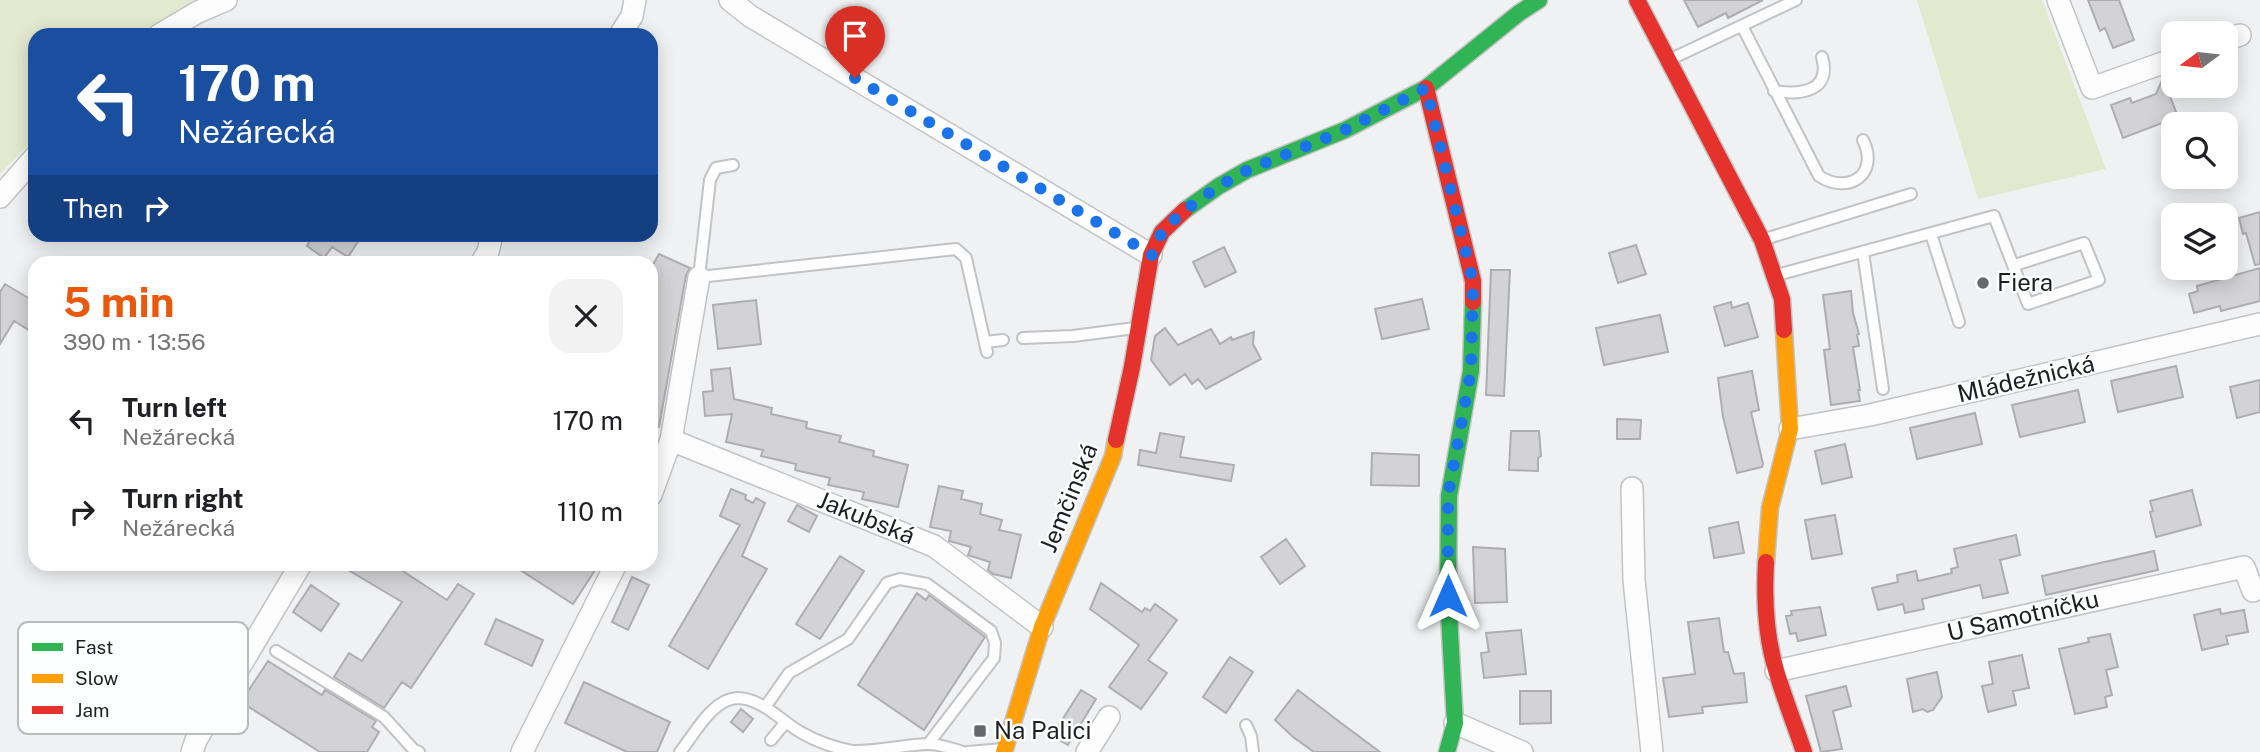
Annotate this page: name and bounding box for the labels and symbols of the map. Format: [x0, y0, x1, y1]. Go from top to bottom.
pin [825, 6, 885, 78]
north arrow [2161, 21, 2238, 98]
place label: Fiera [1997, 268, 2053, 296]
marker: Fiera [1975, 275, 1991, 291]
street label: Mládežnická [1954, 349, 2097, 407]
street label: Jemčinská [1034, 439, 1103, 556]
street label: Jakubská [814, 485, 919, 549]
position arrow [1411, 559, 1485, 633]
street label: U Samotníčku [1944, 584, 2101, 646]
legend [18, 622, 248, 734]
text: Fast [75, 636, 113, 658]
text: Slow [75, 667, 119, 689]
text: Jam [75, 699, 109, 721]
place label: Na Palici [994, 716, 1091, 744]
marker: Na Palici [972, 723, 988, 739]

